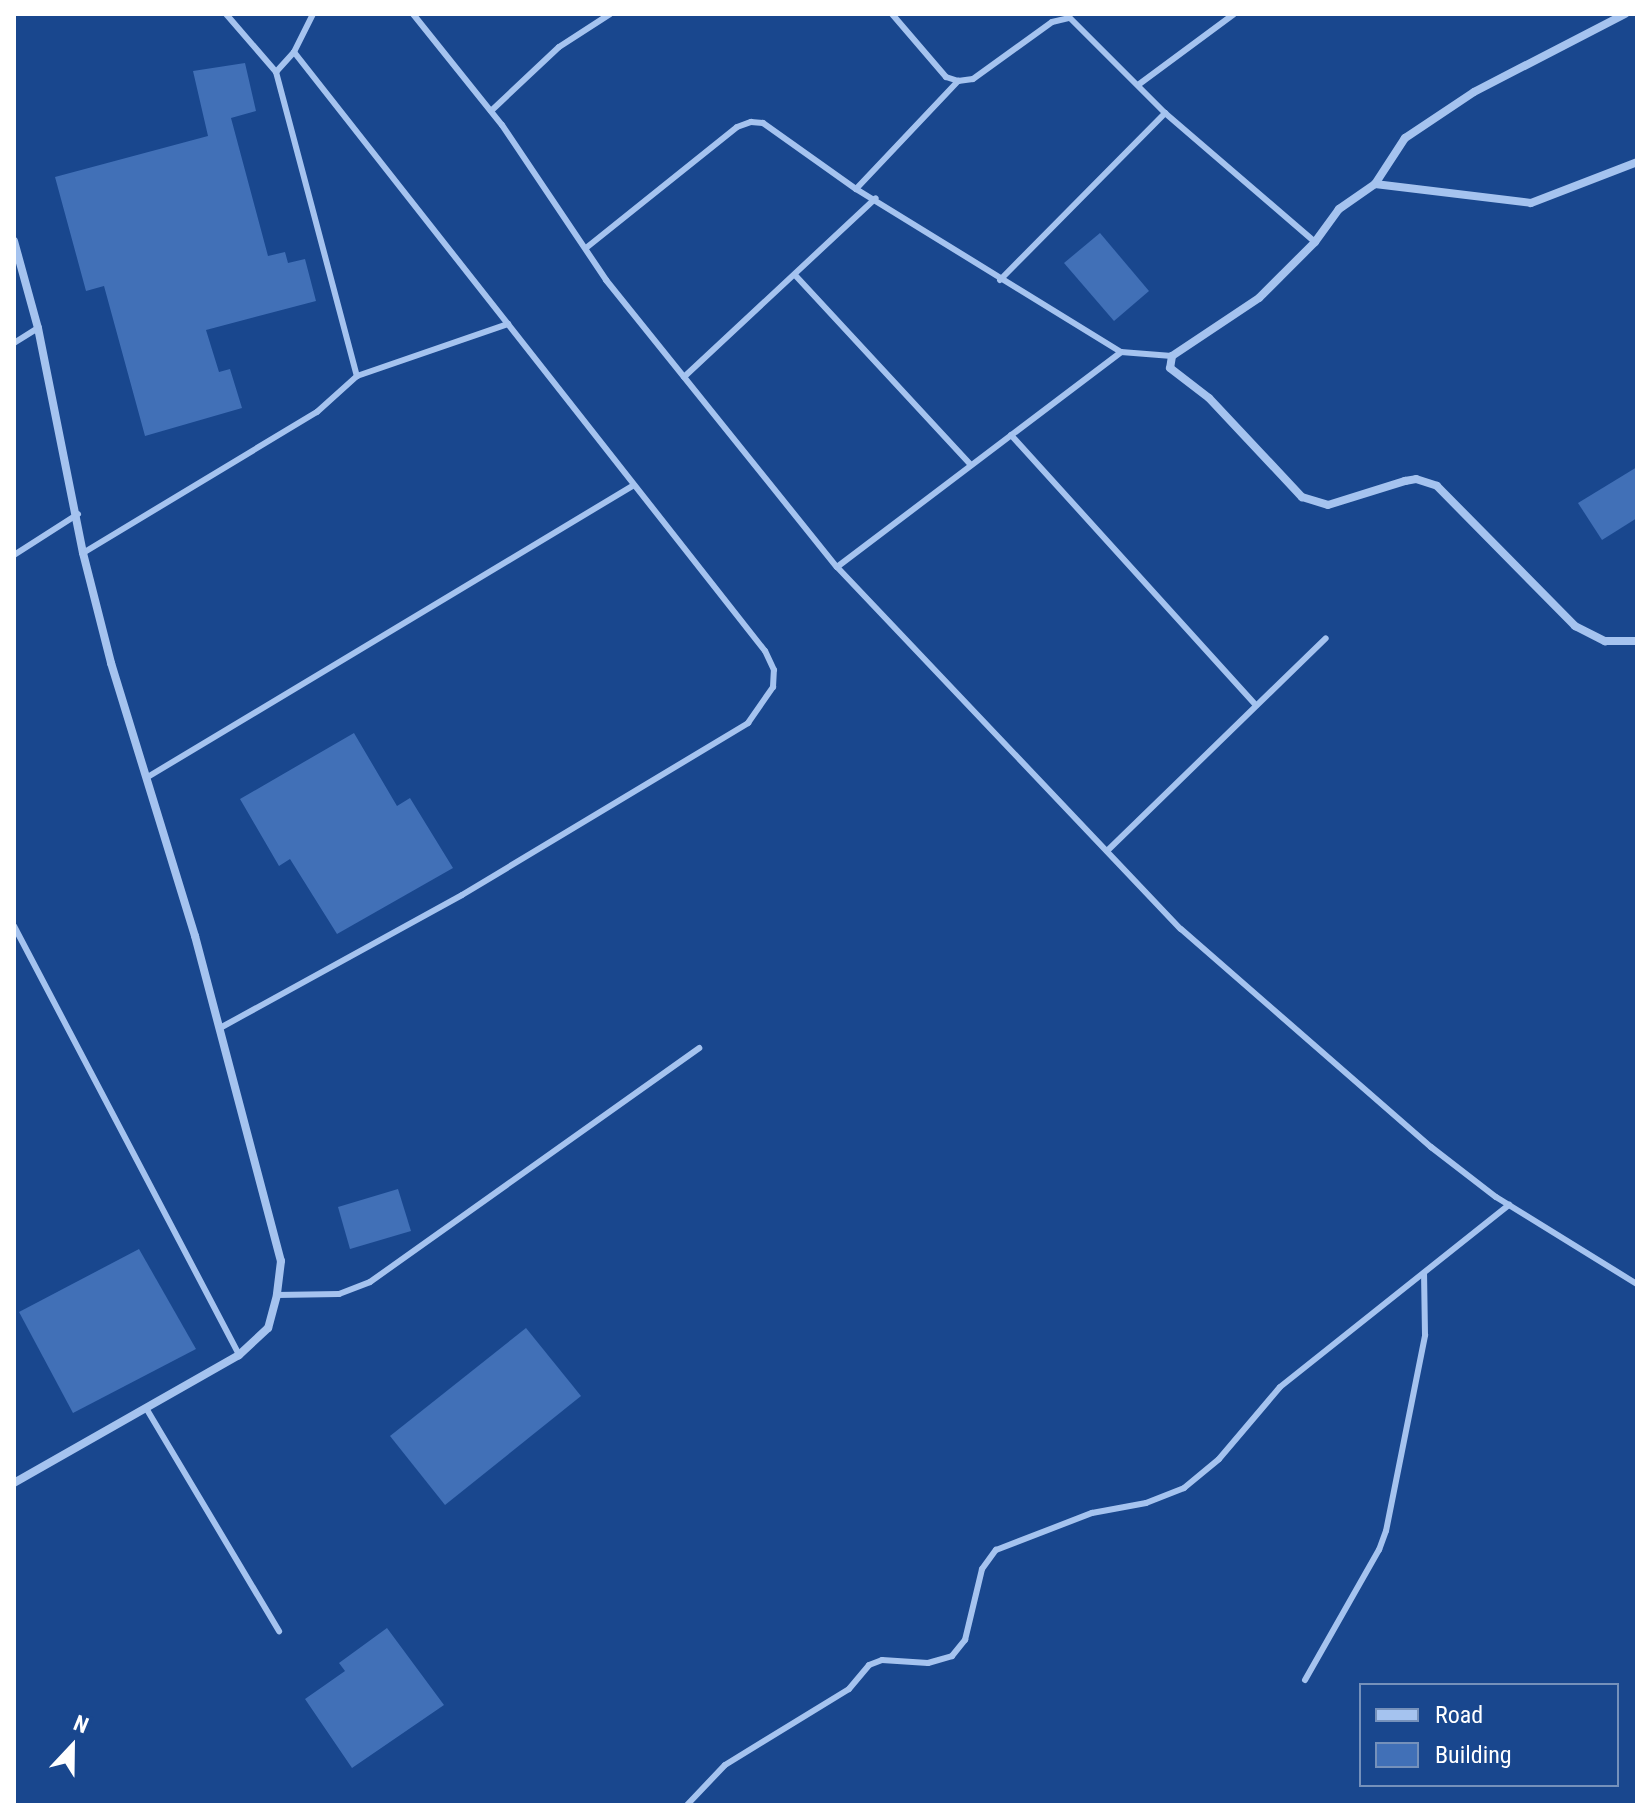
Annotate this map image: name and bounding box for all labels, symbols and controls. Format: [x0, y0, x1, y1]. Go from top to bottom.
legend [1359, 1683, 1619, 1787]
text: Road [1435, 1701, 1483, 1729]
north arrow [32, 1707, 112, 1787]
text: N [70, 1710, 92, 1738]
text: Building [1435, 1741, 1512, 1769]

